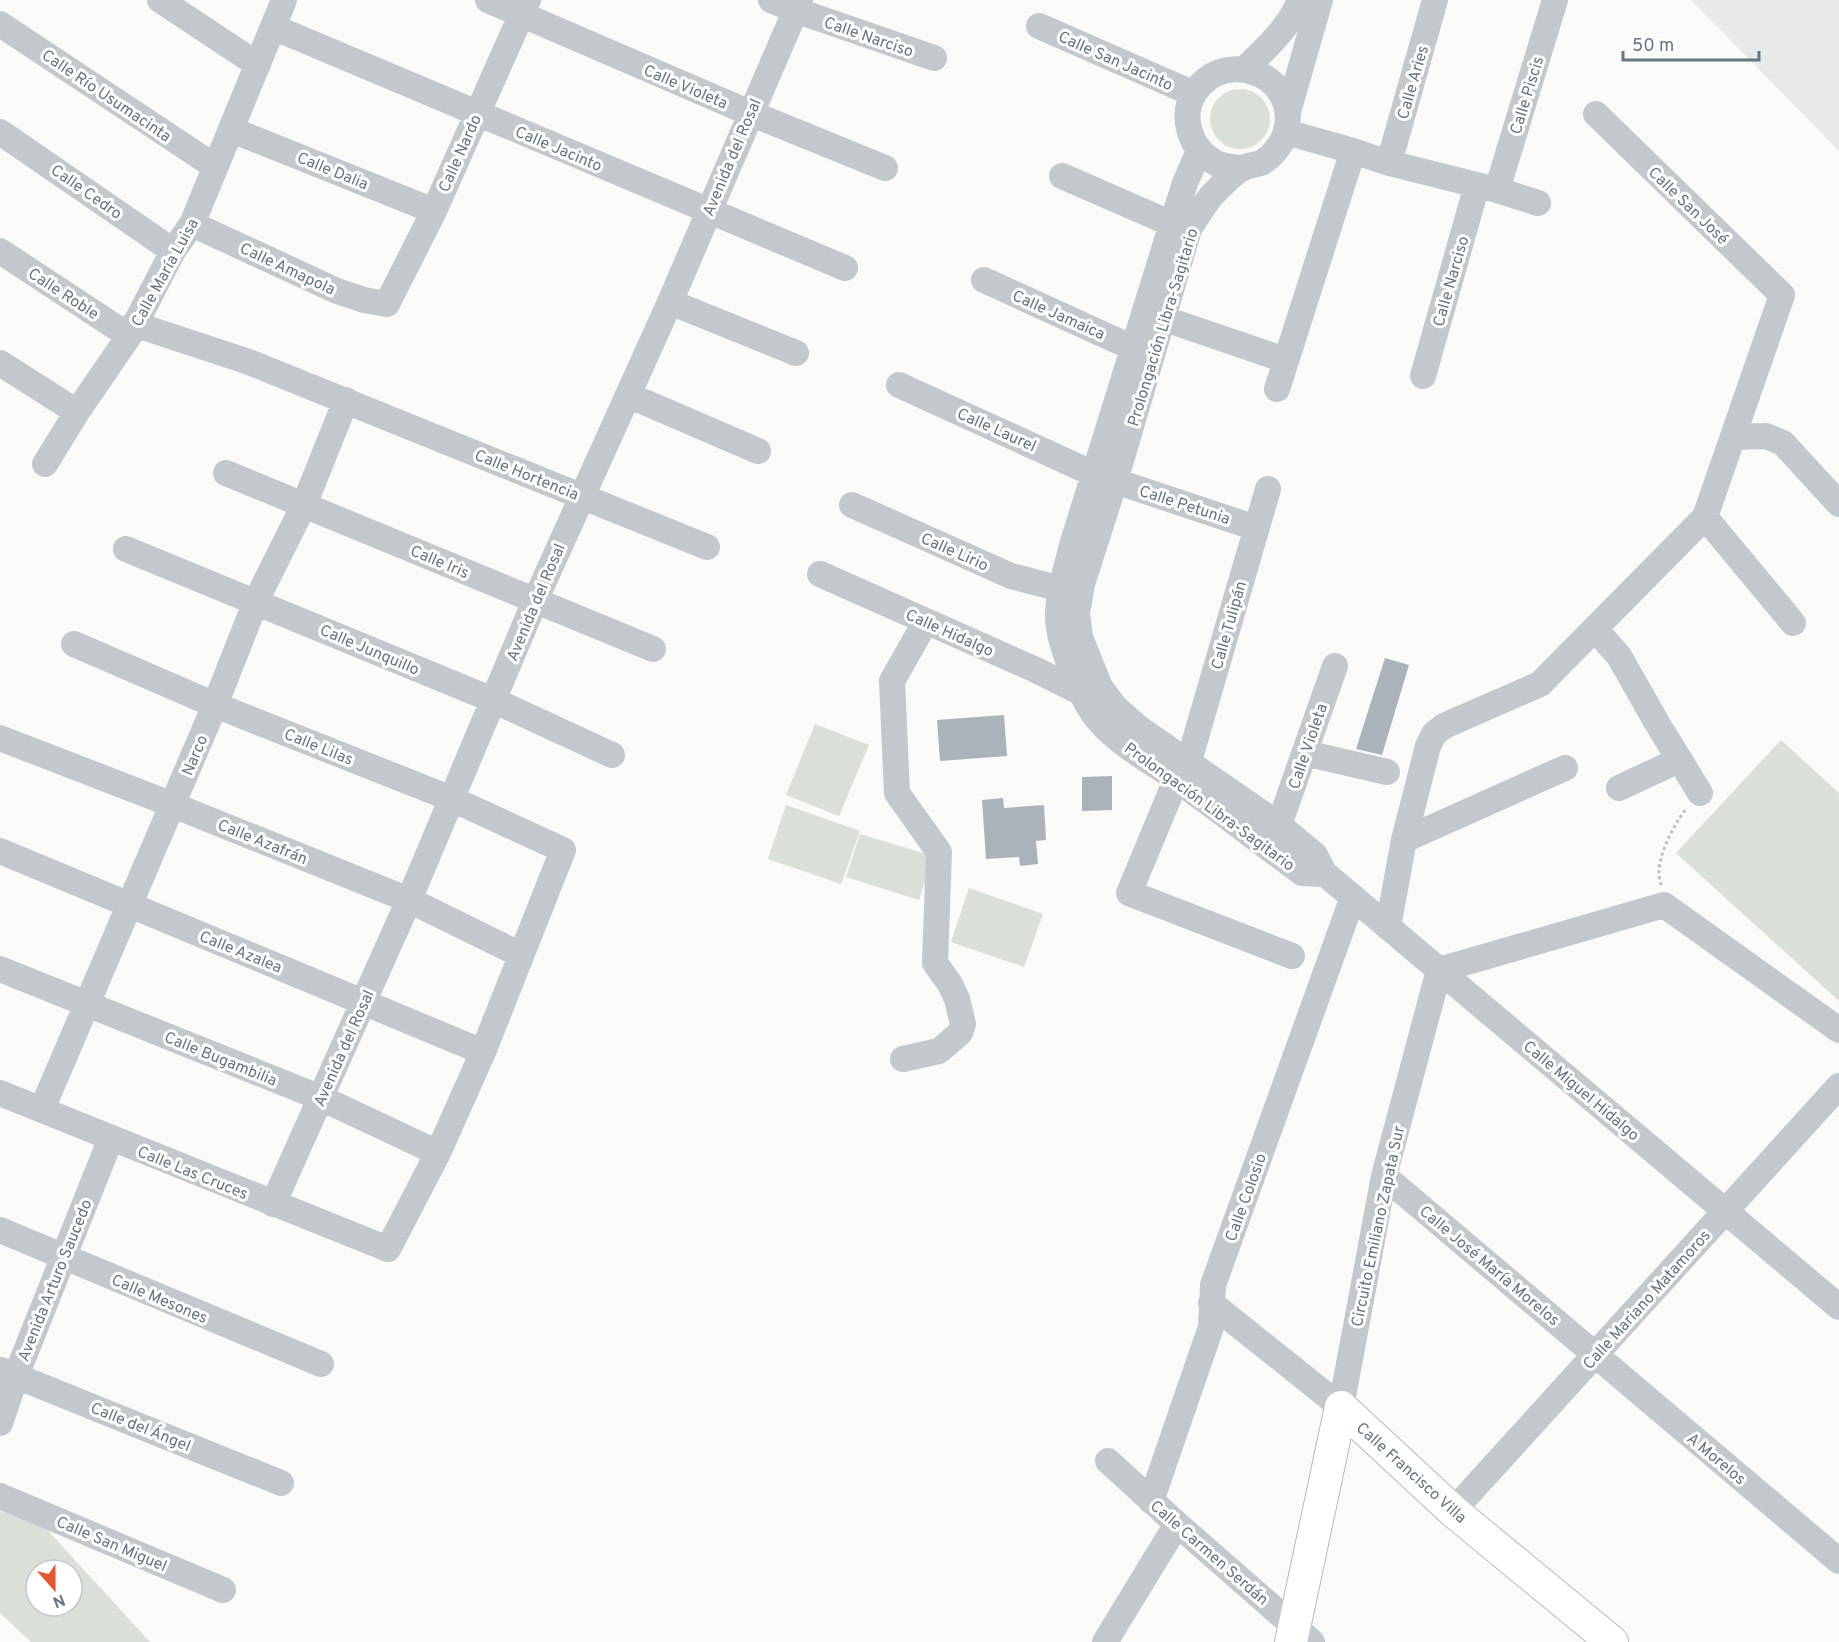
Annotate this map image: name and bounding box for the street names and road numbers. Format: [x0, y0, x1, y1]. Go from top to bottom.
street label: Calle Narciso [821, 13, 916, 63]
street label: Calle San Jacinto [1055, 28, 1176, 96]
street label: Calle Aries [1394, 43, 1434, 122]
street label: Calle Río Usumacinta [37, 46, 174, 147]
street label: Calle Piscis [1507, 54, 1549, 137]
street label: Calle Violeta [640, 61, 730, 114]
street label: Avenida del Rosal [699, 96, 767, 220]
street label: Calle Nardo [435, 112, 487, 196]
street label: Calle Jacinto [512, 123, 605, 177]
street label: Calle Dalia [294, 148, 371, 195]
street label: Calle Cedro [46, 161, 125, 225]
street label: Calle San José [1643, 163, 1732, 250]
street label: Calle María Luisa [128, 215, 204, 331]
street label: Prolongación Libra-Sagitario [1124, 226, 1204, 429]
street label: Calle Narciso [1429, 234, 1474, 329]
street label: Calle Amapola [236, 239, 338, 301]
street label: Calle Roble [24, 264, 102, 325]
street label: Calle Jamaica [1009, 287, 1108, 345]
street label: Calle Laurel [953, 404, 1039, 457]
street label: Calle Hortencia [471, 446, 581, 506]
street label: Calle Petunia [1136, 482, 1232, 530]
street label: Calle Lirio [917, 529, 991, 577]
street label: Avenida del Rosal [503, 541, 571, 665]
street label: Calle Iris [407, 542, 472, 584]
street label: Calle Tulipán [1208, 579, 1252, 672]
street label: Calle Hidalgo [902, 606, 996, 662]
street label: Calle Junquillo [317, 621, 422, 681]
street label: Calle Violeta [1285, 701, 1333, 792]
street label: Calle Lilas [281, 725, 356, 771]
street label: Narco [178, 732, 213, 779]
street label: Prolongación Libra-Sagitario [1120, 739, 1298, 876]
street label: Calle Azafrán [214, 816, 310, 870]
street label: Calle Azalea [196, 927, 285, 978]
street label: Avenida del Rosal [310, 987, 380, 1110]
street label: Calle Bugambilia [161, 1028, 280, 1092]
street label: Calle Miguel Hidalgo [1518, 1037, 1643, 1146]
street label: Circuito Emiliano Zapata Sur [1348, 1124, 1410, 1329]
street label: Calle Las Cruces [134, 1143, 251, 1205]
street label: Calle Colosio [1222, 1151, 1272, 1244]
street label: Avenida Arturo Saucedo [14, 1197, 98, 1365]
street label: Calle José María Morelos [1415, 1202, 1563, 1331]
street label: Calle Mariano Matamoros [1579, 1226, 1716, 1374]
street label: Calle Mesones [108, 1271, 210, 1329]
street label: Calle del Ángel [87, 1397, 194, 1457]
street label: Calle Francisco Villa [1351, 1419, 1470, 1528]
street label: A Morelos [1682, 1429, 1749, 1490]
street label: Calle Carmen Serdán [1145, 1497, 1272, 1610]
street label: Calle San Miguel [53, 1513, 170, 1577]

